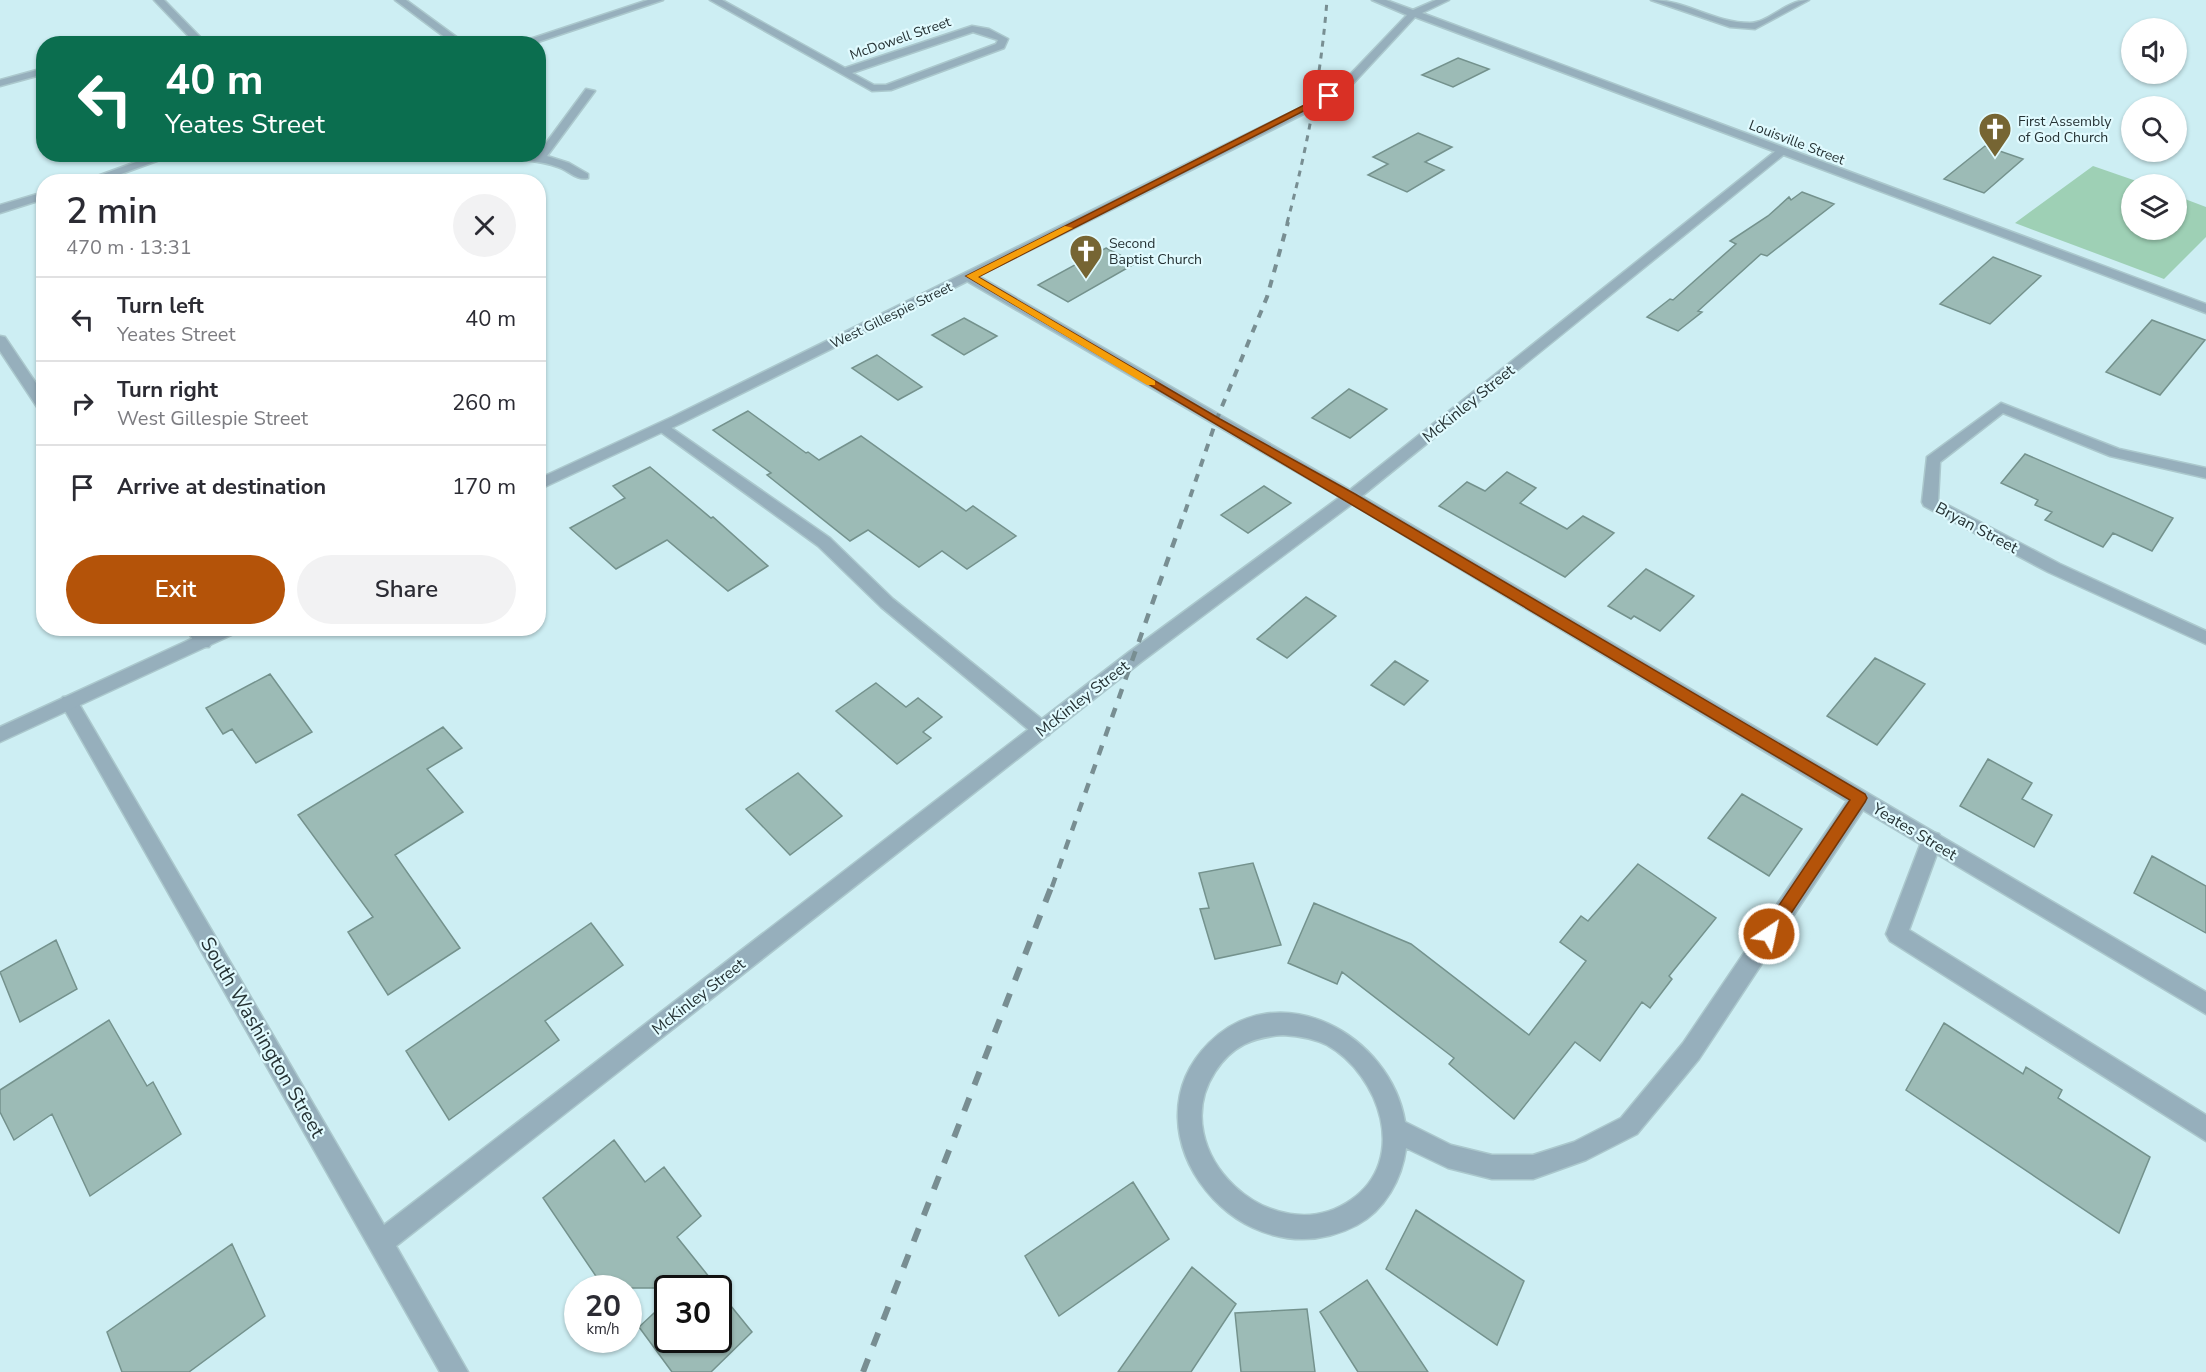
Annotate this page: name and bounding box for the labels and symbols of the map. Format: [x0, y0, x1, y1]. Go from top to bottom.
street label: McDowell Street [847, 12, 953, 65]
pin [1303, 70, 1354, 121]
church icon: First Assembly of God Church [1977, 111, 2013, 158]
place label: First Assembly of God Church [2018, 112, 2112, 147]
street label: Louisville Street [1746, 116, 1847, 169]
church icon: Second Baptist Church [1068, 233, 1104, 280]
place label: Second Baptist Church [1109, 234, 1202, 269]
street label: West Gillespie Street [827, 278, 956, 353]
street label: McKinley Street [1418, 359, 1520, 448]
street label: Bryan Street [1931, 497, 2022, 559]
street label: McKinley Street [1031, 655, 1134, 742]
street label: Yeates Street [1867, 798, 1961, 866]
position arrow [1737, 902, 1801, 966]
street label: South Washington Street [194, 932, 332, 1143]
street label: McKinley Street [647, 953, 750, 1040]
speed limit sign: 30 [654, 1275, 732, 1353]

